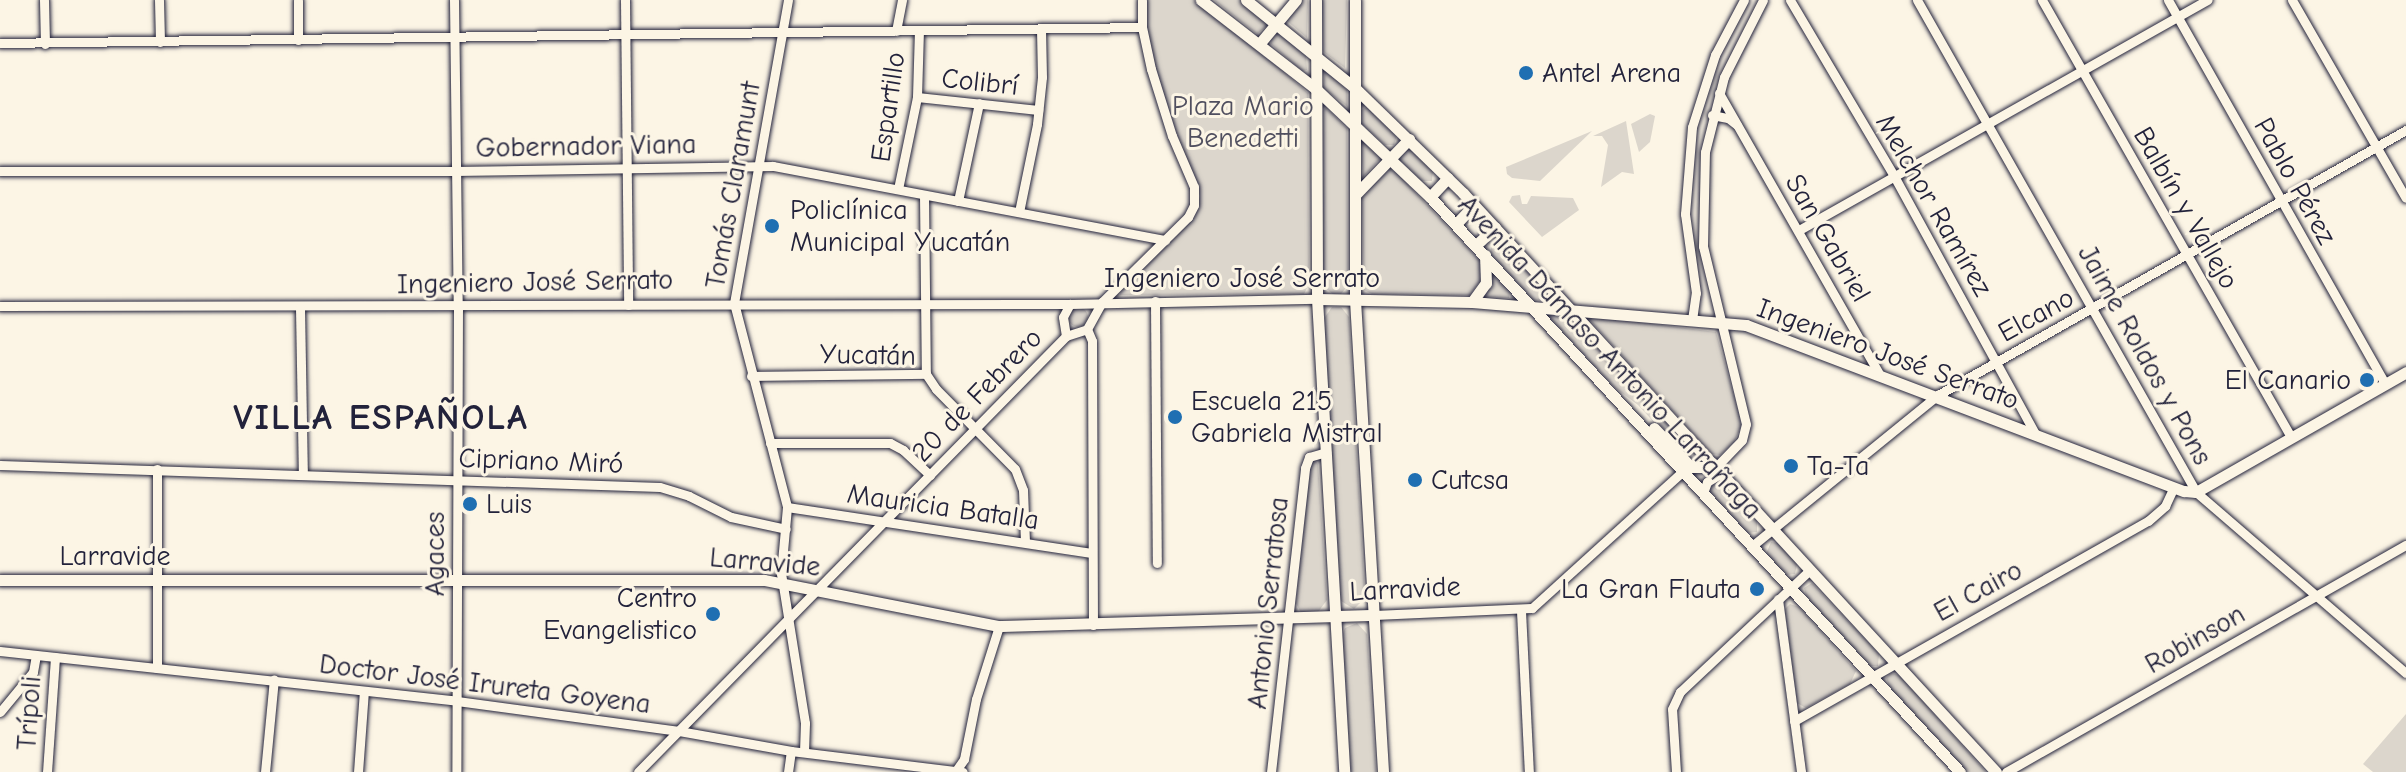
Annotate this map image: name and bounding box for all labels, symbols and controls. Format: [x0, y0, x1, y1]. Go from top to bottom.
street label: Espartillo [864, 50, 912, 164]
place label: Antel Arena [1542, 56, 1681, 90]
street label: Colibrí [940, 61, 1020, 103]
marker: Antel Arena [1517, 64, 1535, 82]
street label: Tomás Claramunt [698, 79, 768, 291]
park label: Plaza Mario Benedetti [1172, 89, 1314, 155]
street label: Melchor Ramírez [1868, 108, 2000, 302]
street label: Pablo Pérez [2246, 112, 2344, 250]
street label: Balbín y Vallejo [2126, 121, 2246, 295]
street label: Gobernador Viana [475, 127, 697, 165]
street label: San Gabriel [1778, 168, 1878, 308]
street label: Avenida Dámaso Antonio Larrañaga [1451, 188, 1769, 526]
place label: Policlínica Municipal Yucatán [790, 193, 1010, 259]
marker: Policlínica Municipal Yucatán [761, 215, 783, 237]
street label: Jaime Roldos y Pons [2071, 239, 2219, 471]
street label: Ingeniero José Serrato [1104, 261, 1380, 295]
street label: Ingeniero José Serrato [397, 263, 673, 301]
street label: Elcano [1992, 281, 2080, 349]
street label: Ingeniero José Serrato [1753, 291, 2023, 417]
street label: 20 de Febrero [905, 321, 1049, 469]
street label: Yucatán [820, 337, 916, 373]
place label: El Canario [2225, 363, 2351, 397]
marker: El Canario [2358, 371, 2376, 389]
place label: Escuela 215 Gabriela Mistral [1191, 384, 1383, 450]
district label: VILLA ESPAÑOLA [233, 396, 529, 440]
marker: Escuela 215 Gabriela Mistral [1166, 408, 1184, 426]
street label: Cipriano Miró [458, 441, 624, 481]
place label: Ta-Ta [1807, 449, 1869, 483]
marker: Ta-Ta [1782, 457, 1800, 475]
place label: Cutcsa [1431, 463, 1509, 497]
marker: Cutcsa [1406, 471, 1424, 489]
street label: Mauricia Batalla [845, 477, 1041, 537]
place label: Luis [486, 487, 532, 521]
marker: Luis [461, 495, 479, 513]
street label: Antonio Serratosa [1240, 495, 1296, 711]
street label: Agaces [418, 512, 452, 596]
street label: Larravide [59, 539, 171, 573]
street label: Larravide [708, 540, 822, 584]
street label: El Cairo [1928, 553, 2028, 629]
street label: Larravide [1349, 569, 1461, 609]
place label: La Gran Flauta [1561, 572, 1741, 606]
marker: La Gran Flauta [1748, 580, 1766, 598]
place label: Centro Evangelistico [543, 581, 697, 647]
street label: Robinson [2139, 597, 2251, 681]
marker: Centro Evangelistico [704, 605, 722, 623]
street label: Doctor José Irureta Goyena [317, 647, 653, 721]
street label: Trípoli [10, 675, 48, 751]

